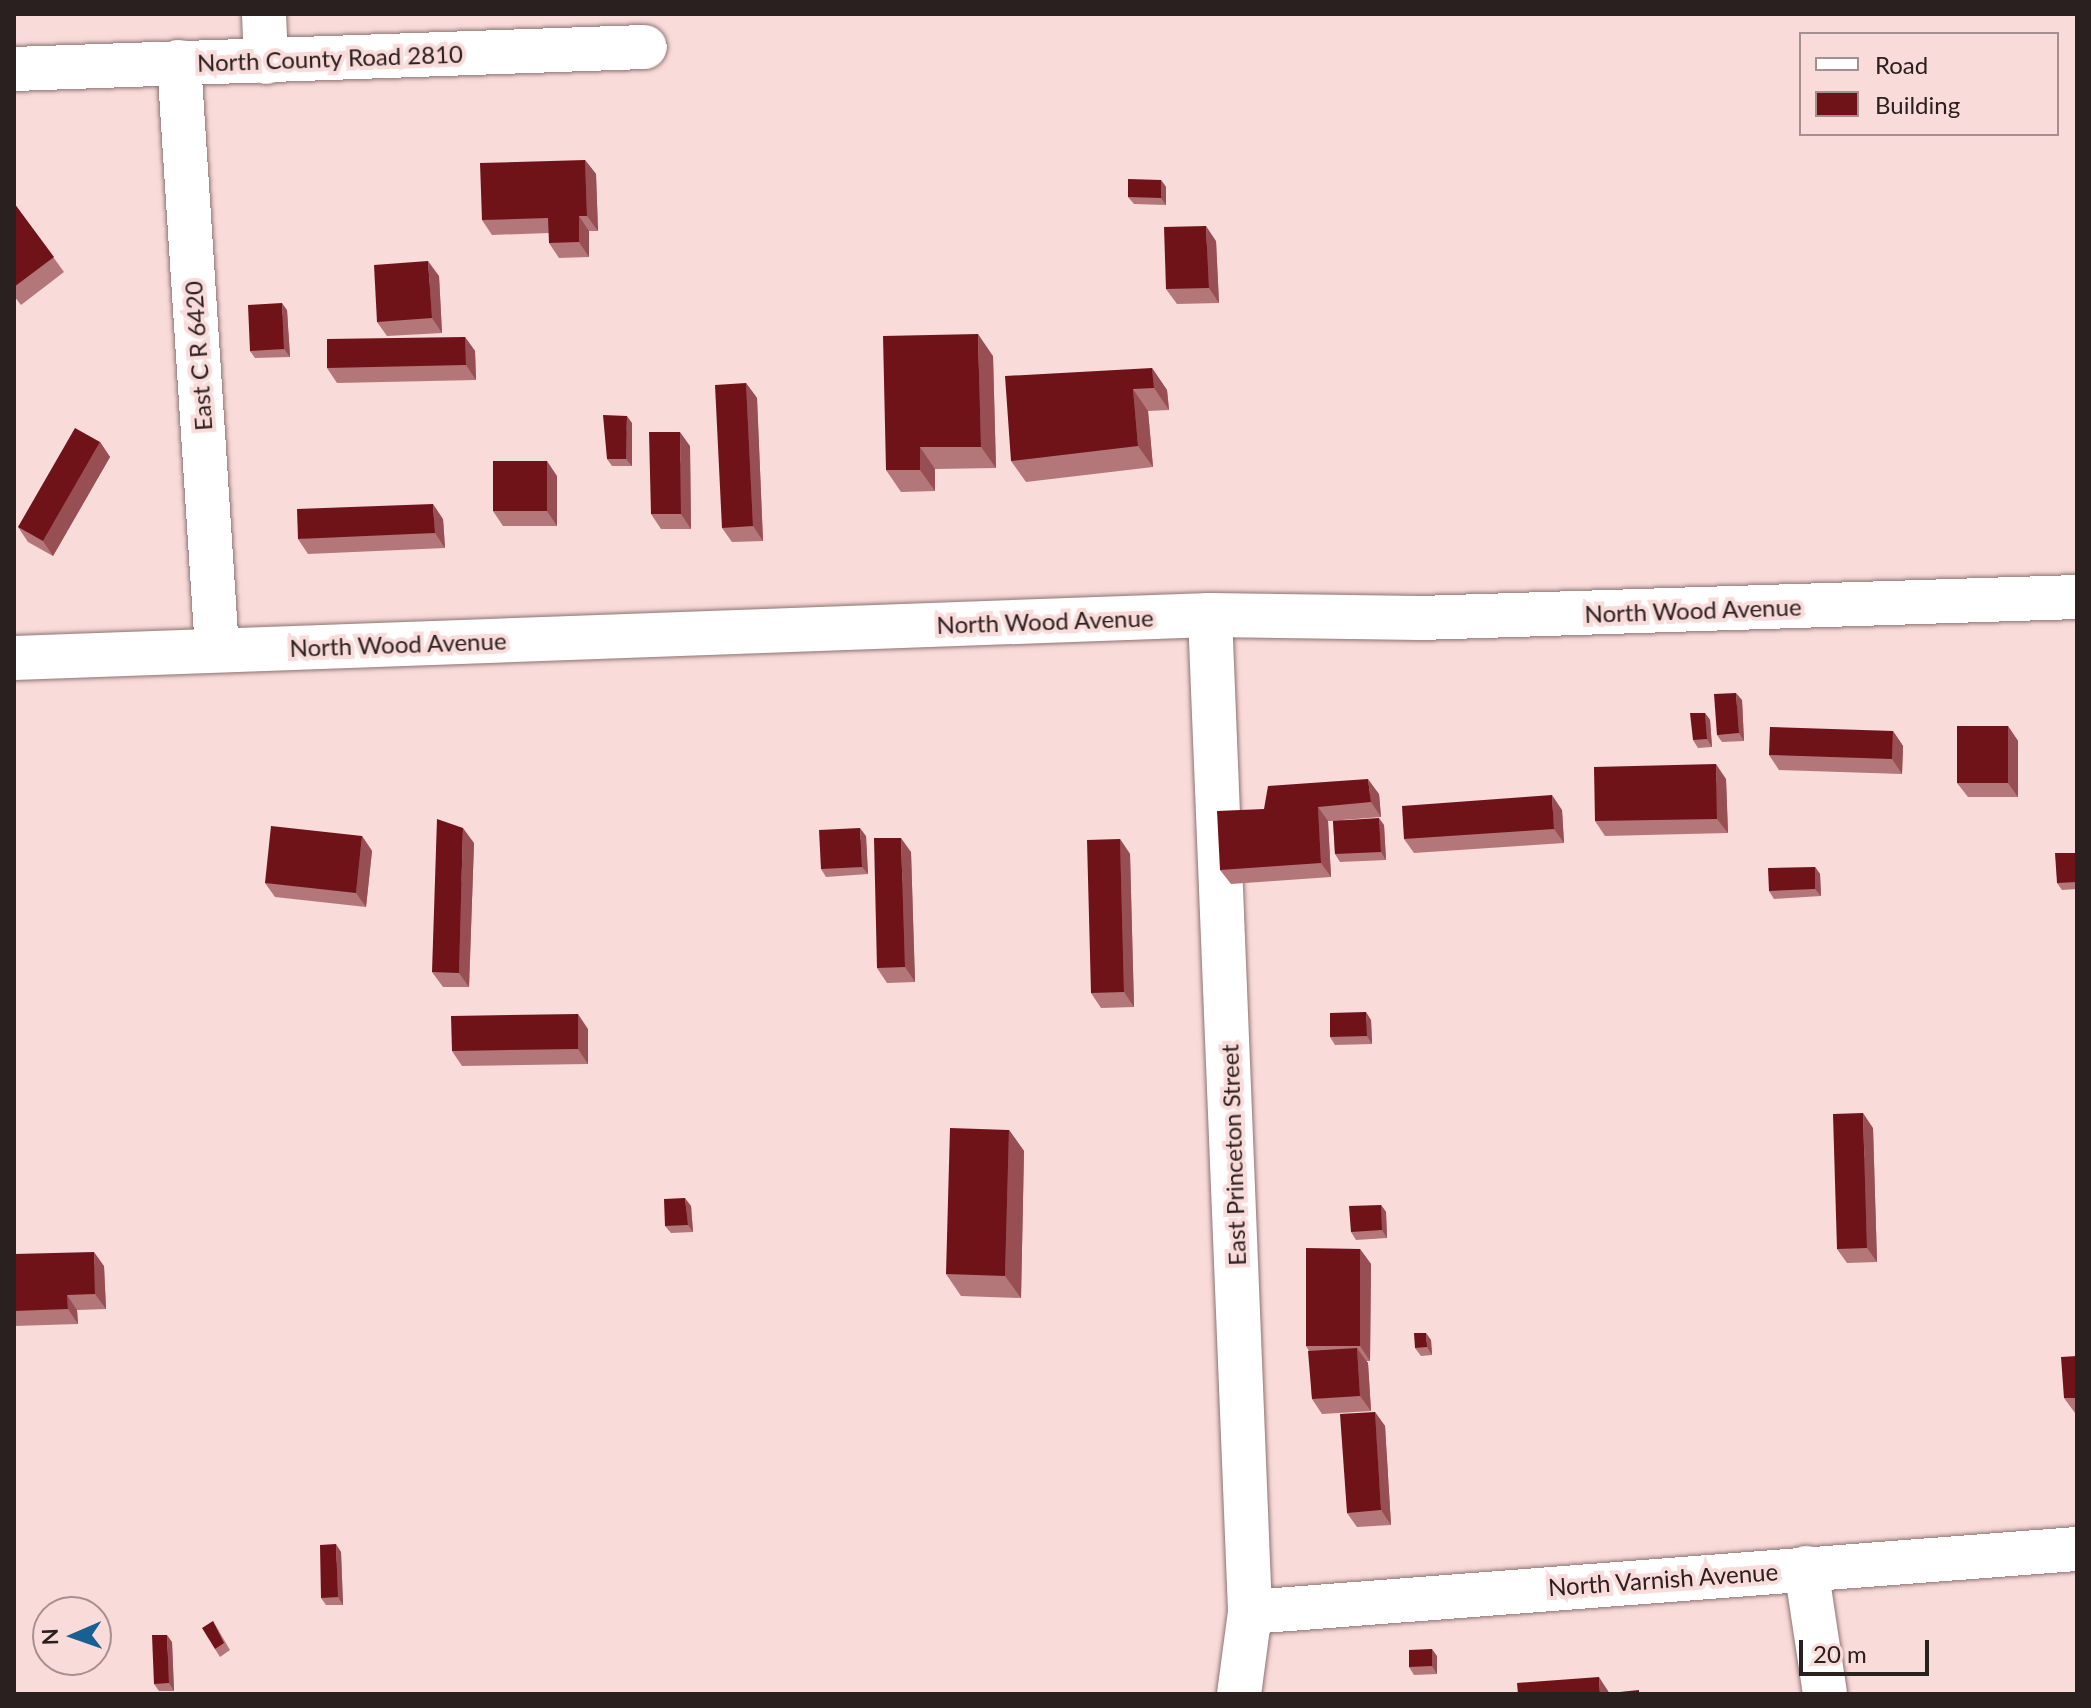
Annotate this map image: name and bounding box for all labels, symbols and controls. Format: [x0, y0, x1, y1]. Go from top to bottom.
legend [1799, 32, 2059, 136]
street label: North County Road 2810 [196, 39, 464, 77]
text: Road [1875, 50, 1928, 79]
text: Building [1875, 90, 1960, 119]
street label: East C R 6420 [178, 280, 218, 432]
street label: North Wood Avenue [1583, 592, 1803, 628]
street label: North Wood Avenue [935, 603, 1155, 639]
street label: North Wood Avenue [288, 626, 508, 662]
street label: East Princeton Street [1215, 1044, 1251, 1266]
street label: North Varnish Avenue [1546, 1557, 1780, 1601]
north arrow [32, 1596, 112, 1676]
scale bar [1803, 1624, 1933, 1674]
text: N [36, 1628, 63, 1646]
text: 20 m [1813, 1639, 1867, 1668]

